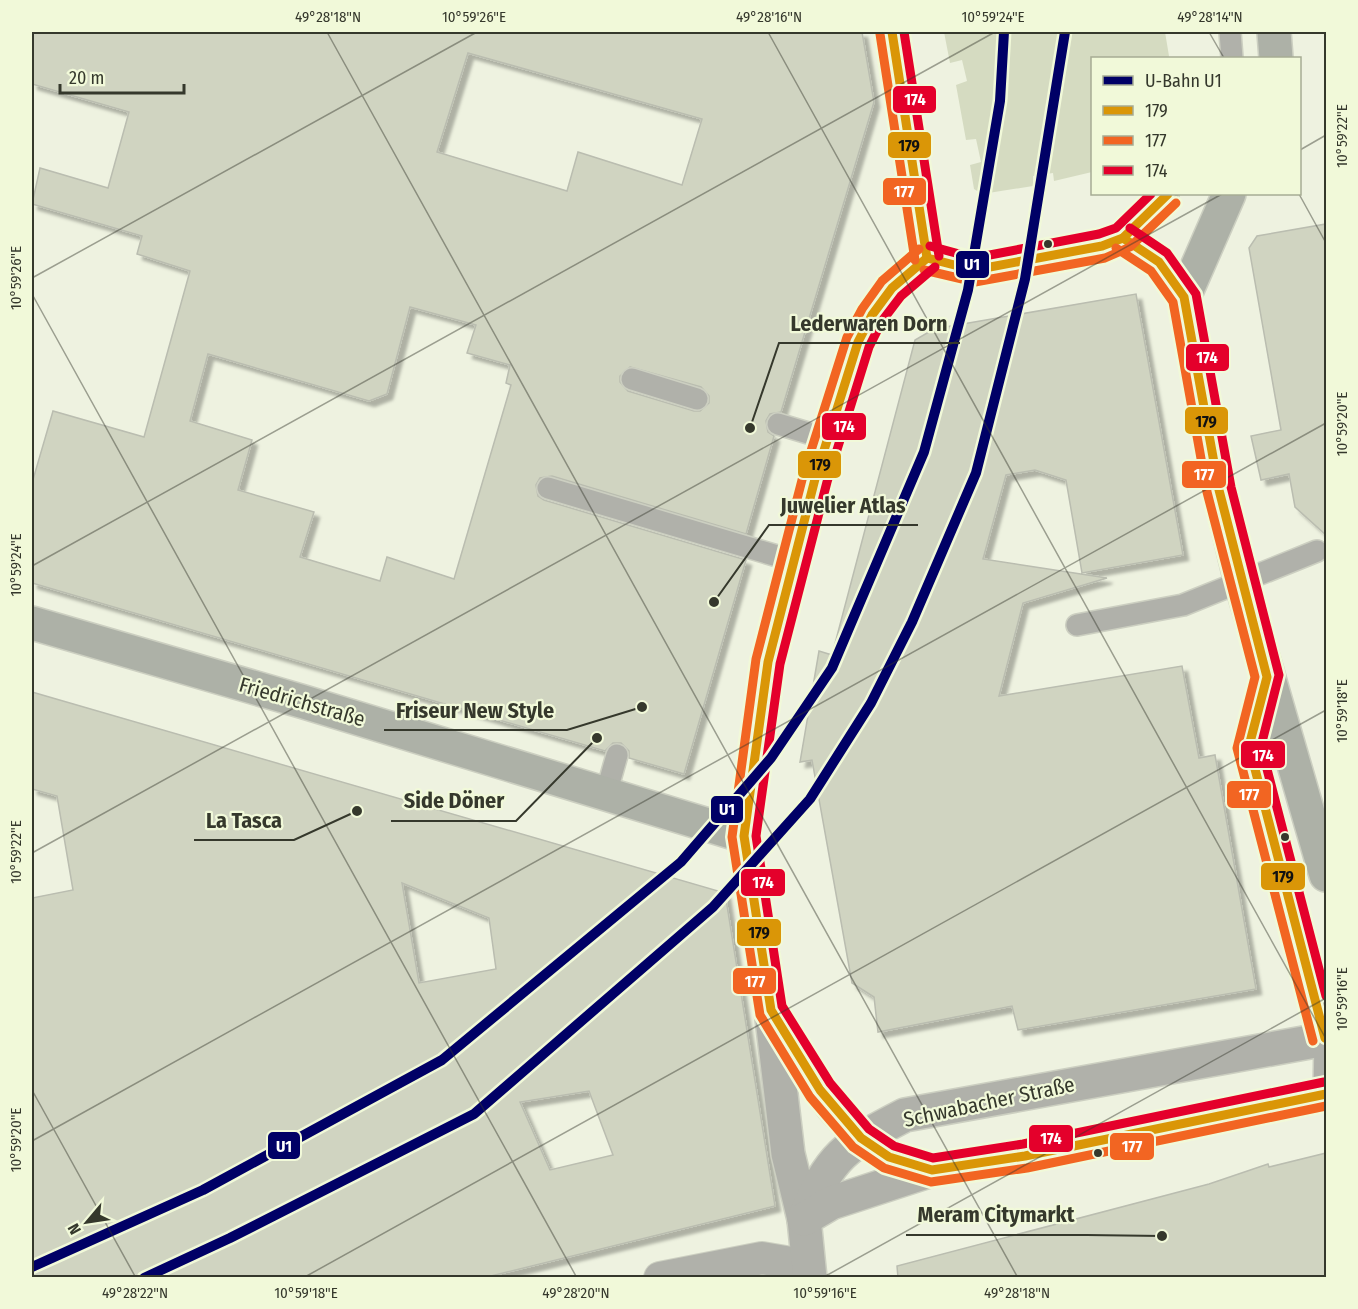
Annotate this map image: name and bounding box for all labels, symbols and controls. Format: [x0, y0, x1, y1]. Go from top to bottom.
text: 49°28'18"N [295, 8, 361, 26]
text: 10°59'26"E [442, 8, 506, 26]
text: 49°28'16"N [736, 8, 802, 26]
text: 10°59'24"E [961, 8, 1025, 26]
text: 49°28'14"N [1177, 8, 1243, 26]
scale bar [60, 57, 184, 95]
legend [1091, 57, 1301, 195]
text: 20 m [69, 67, 104, 89]
text: U-Bahn U1 [1145, 70, 1222, 92]
line badge: 174 [892, 85, 937, 114]
text: 174 [904, 90, 926, 109]
text: 179 [1145, 100, 1168, 122]
text: 10°59'22"E [1333, 104, 1351, 168]
text: 177 [1145, 130, 1167, 152]
line badge: 179 [887, 131, 932, 159]
text: 179 [898, 136, 920, 155]
text: 174 [1145, 160, 1168, 182]
line badge: 177 [882, 177, 927, 206]
text: 177 [894, 182, 914, 201]
unlabelled marker [1042, 238, 1054, 250]
text: 10°59'26"E [7, 246, 25, 310]
line badge: U1 [955, 250, 990, 279]
text: U1 [964, 255, 980, 274]
callout: Lederwaren Dorn [779, 303, 960, 343]
text: Lederwaren Dorn [791, 310, 947, 337]
line badge: 174 [1185, 343, 1230, 372]
text: 174 [1196, 348, 1218, 367]
text: 10°59'20"E [1333, 392, 1351, 456]
line badge: 179 [1184, 406, 1229, 435]
line badge: 174 [821, 412, 867, 441]
text: 179 [1195, 412, 1217, 431]
text: 174 [833, 417, 855, 436]
line badge: 179 [797, 450, 842, 479]
text: 179 [809, 455, 831, 474]
line badge: 177 [1181, 460, 1227, 489]
text: 177 [1194, 465, 1214, 484]
callout: Juwelier Atlas [769, 485, 918, 525]
text: Juwelier Atlas [779, 492, 906, 519]
text: 10°59'24"E [7, 533, 25, 597]
street label: Friedrichstraße [236, 672, 368, 732]
text: 10°59'18"E [1333, 679, 1351, 743]
callout: Friseur New Style [384, 690, 567, 730]
text: Friseur New Style [396, 697, 554, 724]
line badge: 174 [1240, 740, 1286, 769]
text: 174 [1252, 746, 1274, 765]
line badge: 177 [1226, 780, 1272, 809]
callout: Side Döner [391, 781, 516, 821]
text: 177 [1239, 785, 1259, 804]
text: Side Döner [404, 787, 505, 814]
line badge: U1 [710, 795, 744, 824]
callout: La Tasca [194, 800, 294, 840]
text: U1 [719, 800, 735, 819]
text: La Tasca [206, 807, 282, 834]
text: 10°59'22"E [7, 820, 25, 884]
unlabelled marker [1279, 831, 1291, 843]
line badge: 179 [1260, 862, 1306, 891]
text: 179 [1272, 867, 1294, 886]
line badge: 174 [740, 868, 786, 897]
text: 174 [752, 873, 774, 892]
line badge: 179 [736, 918, 782, 947]
text: 179 [748, 923, 770, 942]
line badge: 177 [732, 967, 777, 995]
text: 10°59'16"E [1333, 967, 1351, 1031]
text: 177 [745, 972, 765, 991]
street label: Schwabacher Straße [901, 1071, 1077, 1133]
text: 10°59'20"E [7, 1108, 25, 1172]
line badge: 174 [1028, 1124, 1074, 1153]
text: 174 [1040, 1129, 1062, 1148]
line badge: U1 [267, 1131, 301, 1160]
line badge: 177 [1109, 1132, 1155, 1161]
text: U1 [276, 1137, 292, 1156]
text: 177 [1122, 1137, 1142, 1156]
unlabelled marker [1092, 1147, 1104, 1159]
north arrow [57, 1192, 117, 1252]
callout: Meram Citymarkt [906, 1195, 1087, 1235]
text: Meram Citymarkt [918, 1201, 1075, 1228]
text: N [64, 1220, 85, 1238]
text: 49°28'22"N [102, 1284, 168, 1302]
text: 10°59'18"E [274, 1284, 338, 1302]
text: 49°28'20"N [542, 1284, 610, 1302]
text: 10°59'16"E [793, 1284, 857, 1302]
text: 49°28'18"N [984, 1284, 1050, 1302]

